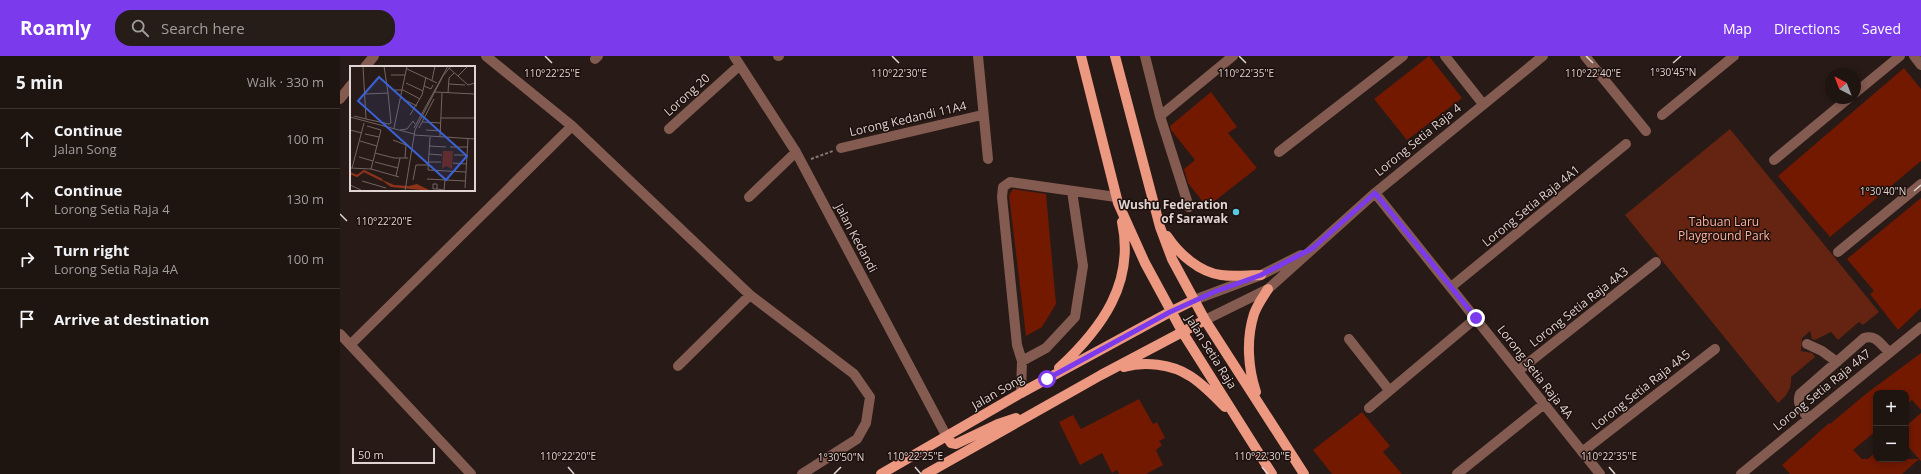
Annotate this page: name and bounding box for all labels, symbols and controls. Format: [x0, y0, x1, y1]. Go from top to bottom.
search box [115, 10, 395, 46]
text: Roamly [20, 15, 91, 41]
icon: search [129, 17, 151, 39]
text: Search here [161, 18, 245, 38]
text: Map [1723, 19, 1752, 38]
text: Directions [1774, 19, 1840, 38]
text: Saved [1862, 19, 1901, 38]
text: 1°30'45"N [1650, 65, 1696, 79]
inset map [350, 66, 475, 191]
text: 110°22'25"E [524, 66, 580, 80]
text: 110°22'30"E [871, 66, 927, 80]
text: 110°22'35"E [1218, 66, 1274, 80]
text: 110°22'40"E [1565, 66, 1621, 80]
north arrow [1825, 68, 1861, 104]
street label: Lorong 20 [660, 69, 713, 120]
text: 5 min [16, 71, 63, 94]
text: Walk · 330 m [247, 73, 324, 91]
street label: Lorong Kedandi 11A4 [848, 97, 968, 140]
street label: Lorong Setia Raja 4 [1371, 99, 1465, 180]
text: Continue [54, 120, 122, 140]
icon: ahead [16, 128, 38, 150]
text: 100 m [286, 130, 324, 148]
text: Jalan Song [54, 140, 117, 158]
street label: Lorong Setia Raja 4A1 [1478, 161, 1583, 250]
text: Continue [54, 180, 122, 200]
text: 1°30'40"N [1860, 184, 1906, 198]
icon: ahead [16, 188, 38, 210]
text: 130 m [286, 190, 324, 208]
place label: Wushu Federation of Sarawak [1118, 196, 1229, 227]
street label: Jalan Kedandi [831, 199, 882, 275]
text: Lorong Setia Raja 4 [54, 200, 170, 218]
marker: Wushu Federation of Sarawak [1231, 207, 1241, 217]
park label: Tabuan Laru Playground Park [1678, 213, 1771, 244]
text: 110°22'20"E [356, 214, 412, 228]
text: Turn right [54, 240, 129, 260]
icon: right [16, 248, 38, 270]
text: 100 m [286, 250, 324, 268]
text: Lorong Setia Raja 4A [54, 260, 178, 278]
street label: Lorong Setia Raja 4A3 [1526, 263, 1632, 351]
icon: arrive [16, 308, 38, 330]
text: Arrive at destination [54, 309, 209, 329]
route end [1467, 309, 1485, 327]
street label: Jalan Setia Raja [1181, 311, 1241, 392]
street label: Lorong Setia Raja 4A [1493, 321, 1578, 422]
street label: Lorong Setia Raja 4A7 [1769, 345, 1874, 434]
street label: Lorong Setia Raja 4A5 [1588, 346, 1694, 434]
street label: Jalan Song [968, 370, 1027, 414]
route start [1038, 370, 1056, 388]
map controls [1873, 390, 1909, 462]
button: + [1873, 390, 1909, 426]
button: − [1873, 426, 1909, 462]
scale bar [352, 446, 435, 465]
text: 50 m [358, 447, 384, 462]
text: 110°22'20"E [540, 449, 596, 463]
text: 110°22'25"E [887, 449, 943, 463]
text: 110°22'30"E [1234, 449, 1290, 463]
text: 110°22'35"E [1581, 449, 1637, 463]
text: 1°30'50"N [818, 450, 864, 464]

